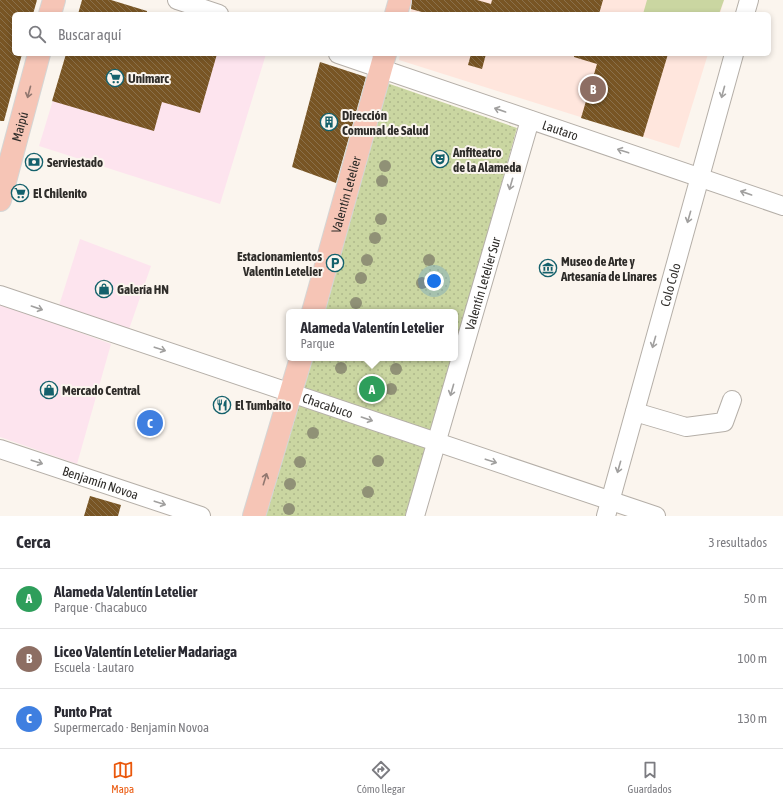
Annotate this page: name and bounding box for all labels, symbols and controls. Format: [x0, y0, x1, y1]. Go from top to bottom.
search box [12, 12, 771, 56]
icon: search [26, 23, 48, 45]
text: Buscar aquí [58, 26, 121, 43]
supermarket icon: Unimarc [105, 68, 125, 88]
place label: Unimarc [128, 71, 169, 86]
pin: B [580, 74, 606, 104]
one-way arrow [25, 85, 32, 98]
one-way arrow [719, 85, 727, 98]
one-way arrow [494, 105, 506, 113]
place label: Dirección Comunal de Salud [342, 108, 428, 138]
street label: Maipú [8, 110, 31, 143]
building icon: Dirección Comunal de Salud [319, 112, 339, 132]
street label: Lautaro [540, 117, 580, 143]
place label: Anfiteatro de la Alameda [452, 145, 521, 175]
one-way arrow [617, 147, 630, 154]
theatre icon: Anfiteatro de la Alameda [430, 149, 450, 169]
bank icon: Serviestado [24, 152, 44, 172]
street label: Valentín Letelier [328, 154, 364, 235]
place label: Serviestado [47, 155, 103, 170]
one-way arrow [507, 178, 514, 191]
supermarket icon: El Chilenito [10, 183, 30, 203]
place label: El Chilenito [33, 186, 87, 201]
one-way arrow [740, 189, 753, 196]
one-way arrow [685, 210, 692, 223]
street label: Valentín Letelier Sur [462, 235, 503, 332]
place label: Estacionamientos Valentin Letelier [237, 249, 323, 279]
parking icon: Estacionamientos Valentin Letelier [325, 253, 345, 273]
place label: Museo de Arte y Artesanía de Linares [560, 254, 657, 284]
museum icon: Museo de Arte y Artesanía de Linares [538, 258, 558, 278]
street label: Colo Colo [657, 261, 683, 308]
your location [424, 271, 444, 291]
shop icon: Galería HN [94, 279, 114, 299]
place label: Galería HN [117, 282, 169, 297]
one-way arrow [30, 304, 42, 312]
popup [286, 309, 458, 361]
text: Alameda Valentín Letelier [300, 319, 444, 336]
one-way arrow [650, 335, 657, 348]
text: Parque [300, 336, 335, 351]
one-way arrow [154, 346, 166, 354]
pin: A [359, 374, 385, 404]
shop icon: Mercado Central [39, 380, 59, 400]
place label: Mercado Central [62, 383, 141, 398]
one-way arrow [447, 383, 455, 396]
street label: Chacabuco [301, 390, 355, 421]
restaurant icon: El Tumbaito [212, 395, 232, 415]
place label: El Tumbaito [235, 398, 291, 413]
pin: C [137, 408, 163, 438]
one-way arrow [361, 416, 374, 423]
one-way arrow [484, 457, 496, 465]
one-way arrow [31, 458, 43, 466]
one-way arrow [615, 461, 622, 474]
street label: Benjamín Novoa [61, 463, 140, 502]
one-way arrow [262, 472, 269, 485]
one-way arrow [154, 499, 166, 507]
text: Cerca [16, 532, 51, 552]
text: 3 resultados [708, 535, 767, 550]
text: Alameda Valentín Letelier [54, 583, 197, 600]
text: A [26, 591, 32, 606]
text: 50 m [744, 591, 767, 606]
text: Parque · Chacabuco [54, 600, 147, 615]
text: Liceo Valentín Letelier Madariaga [54, 643, 237, 660]
text: B [26, 651, 32, 666]
text: 100 m [738, 651, 767, 666]
text: Escuela · Lautaro [54, 660, 134, 675]
text: Punto Prat [54, 703, 112, 720]
text: C [26, 711, 32, 726]
text: 130 m [738, 711, 767, 726]
text: Supermercado · Benjamín Novoa [54, 720, 209, 735]
tab: Mapa [111, 759, 134, 795]
tab: Cómo llegar [357, 759, 405, 795]
tab: Guardados [628, 759, 672, 795]

